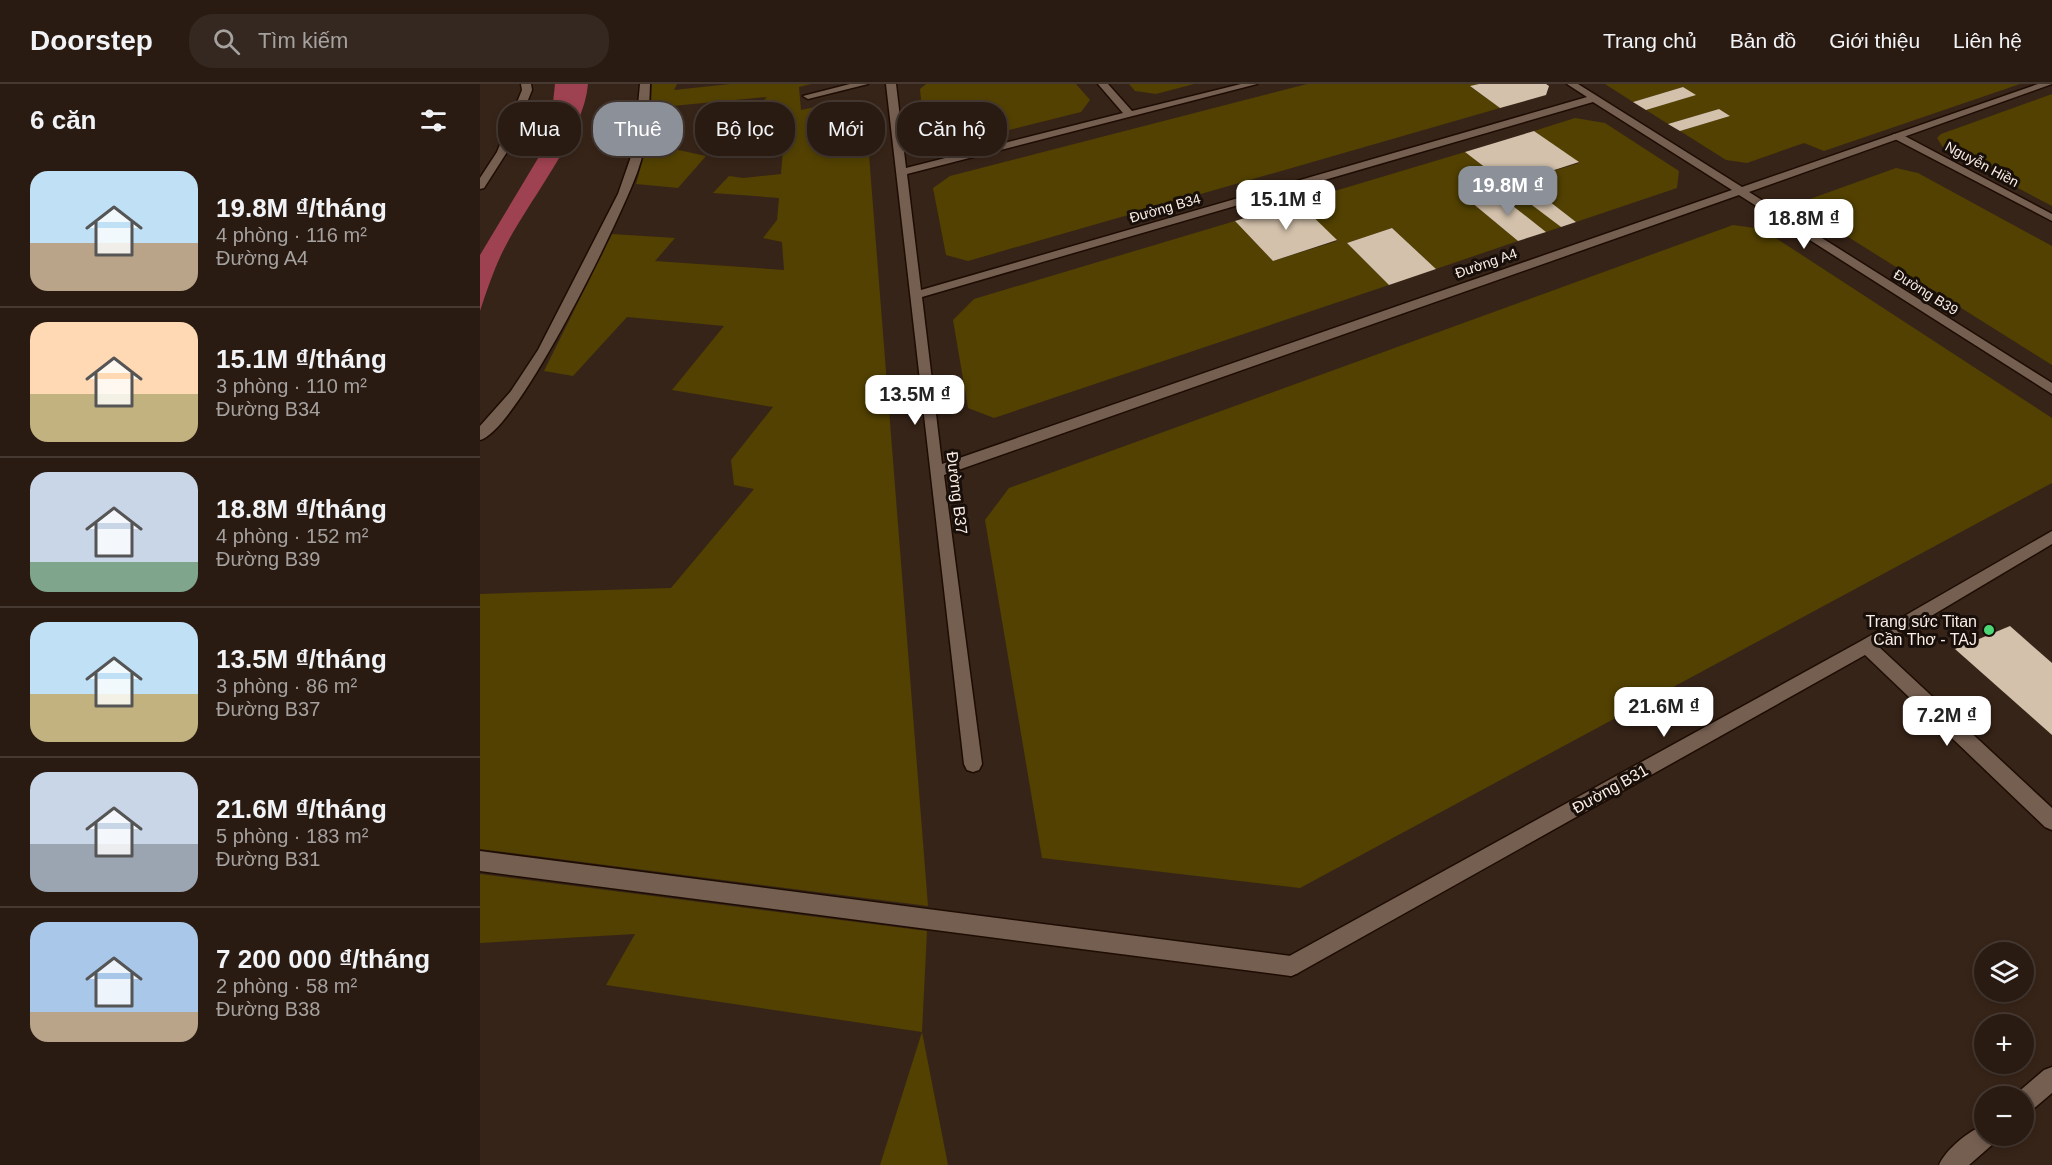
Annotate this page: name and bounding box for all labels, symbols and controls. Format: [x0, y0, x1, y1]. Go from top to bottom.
search box [189, 14, 609, 68]
text: Doorstep [30, 25, 153, 56]
icon: search [210, 25, 243, 58]
text: Tìm kiếm [258, 28, 348, 53]
text: Trang chủ [1603, 29, 1697, 52]
text: Bản đồ [1730, 29, 1796, 52]
text: Giới thiệu [1829, 29, 1920, 52]
text: Liên hệ [1953, 29, 2022, 52]
chip: Mua [498, 102, 581, 156]
chip: Thuê [593, 102, 683, 156]
chip: Bộ lọc [695, 102, 795, 156]
chip: Mới [807, 102, 885, 156]
chip: Căn hộ [897, 102, 1007, 156]
icon: filters [417, 104, 450, 137]
text: 6 căn [30, 105, 97, 135]
street label: Nguyễn Hiền [1943, 138, 2021, 190]
pin: 19.8M ₫ [1453, 166, 1563, 217]
text: 19.8M ₫ [1472, 174, 1544, 196]
pin: 15.1M ₫ [1231, 180, 1341, 231]
text: 15.1M ₫ [1250, 188, 1322, 210]
street label: Đường B34 [1128, 190, 1203, 226]
text: 19.8M ₫/tháng [216, 193, 387, 223]
icon: home [78, 195, 150, 267]
pin: 18.8M ₫ [1749, 199, 1859, 250]
text: 18.8M ₫ [1768, 207, 1840, 229]
text: 4 phòng · 116 m² [216, 224, 367, 246]
street label: Đường A4 [1453, 245, 1519, 281]
text: Đường A4 [216, 247, 308, 269]
street label: Đường B39 [1891, 266, 1961, 318]
text: 15.1M ₫/tháng [216, 344, 387, 374]
icon: home [78, 346, 150, 418]
text: 3 phòng · 110 m² [216, 375, 367, 397]
pin: 13.5M ₫ [860, 375, 970, 426]
text: 13.5M ₫ [879, 383, 951, 405]
text: Đường B34 [216, 398, 320, 420]
street label: Đường B37 [943, 451, 971, 536]
text: 18.8M ₫/tháng [216, 494, 387, 524]
icon: home [78, 496, 150, 568]
text: 4 phòng · 152 m² [216, 525, 368, 547]
text: Đường B39 [216, 548, 320, 570]
place label: Trang sức Titan Cần Thơ - TAJ [1866, 613, 1977, 648]
marker: Trang sức Titan Cần Thơ - TAJ [1982, 623, 1996, 637]
text: 13.5M ₫/tháng [216, 644, 387, 674]
icon: home [78, 646, 150, 718]
text: 3 phòng · 86 m² [216, 675, 357, 697]
pin: 21.6M ₫ [1609, 687, 1719, 738]
text: 21.6M ₫ [1628, 695, 1700, 717]
pin: 7.2M ₫ [1898, 696, 1996, 747]
text: Đường B37 [216, 698, 320, 720]
text: 7.2M ₫ [1917, 704, 1977, 726]
street label: Đường B31 [1569, 761, 1651, 817]
text: 21.6M ₫/tháng [216, 794, 387, 824]
icon: home [78, 796, 150, 868]
text: 5 phòng · 183 m² [216, 825, 368, 847]
text: Đường B31 [216, 848, 320, 870]
map controls [1974, 942, 2034, 1146]
button: layers [1974, 942, 2034, 1002]
text: 7 200 000 ₫/tháng [216, 944, 430, 974]
icon: home [78, 946, 150, 1018]
text: 2 phòng · 58 m² [216, 975, 357, 997]
text: Đường B38 [216, 998, 320, 1020]
button: + [1974, 1014, 2034, 1074]
button: − [1974, 1086, 2034, 1146]

